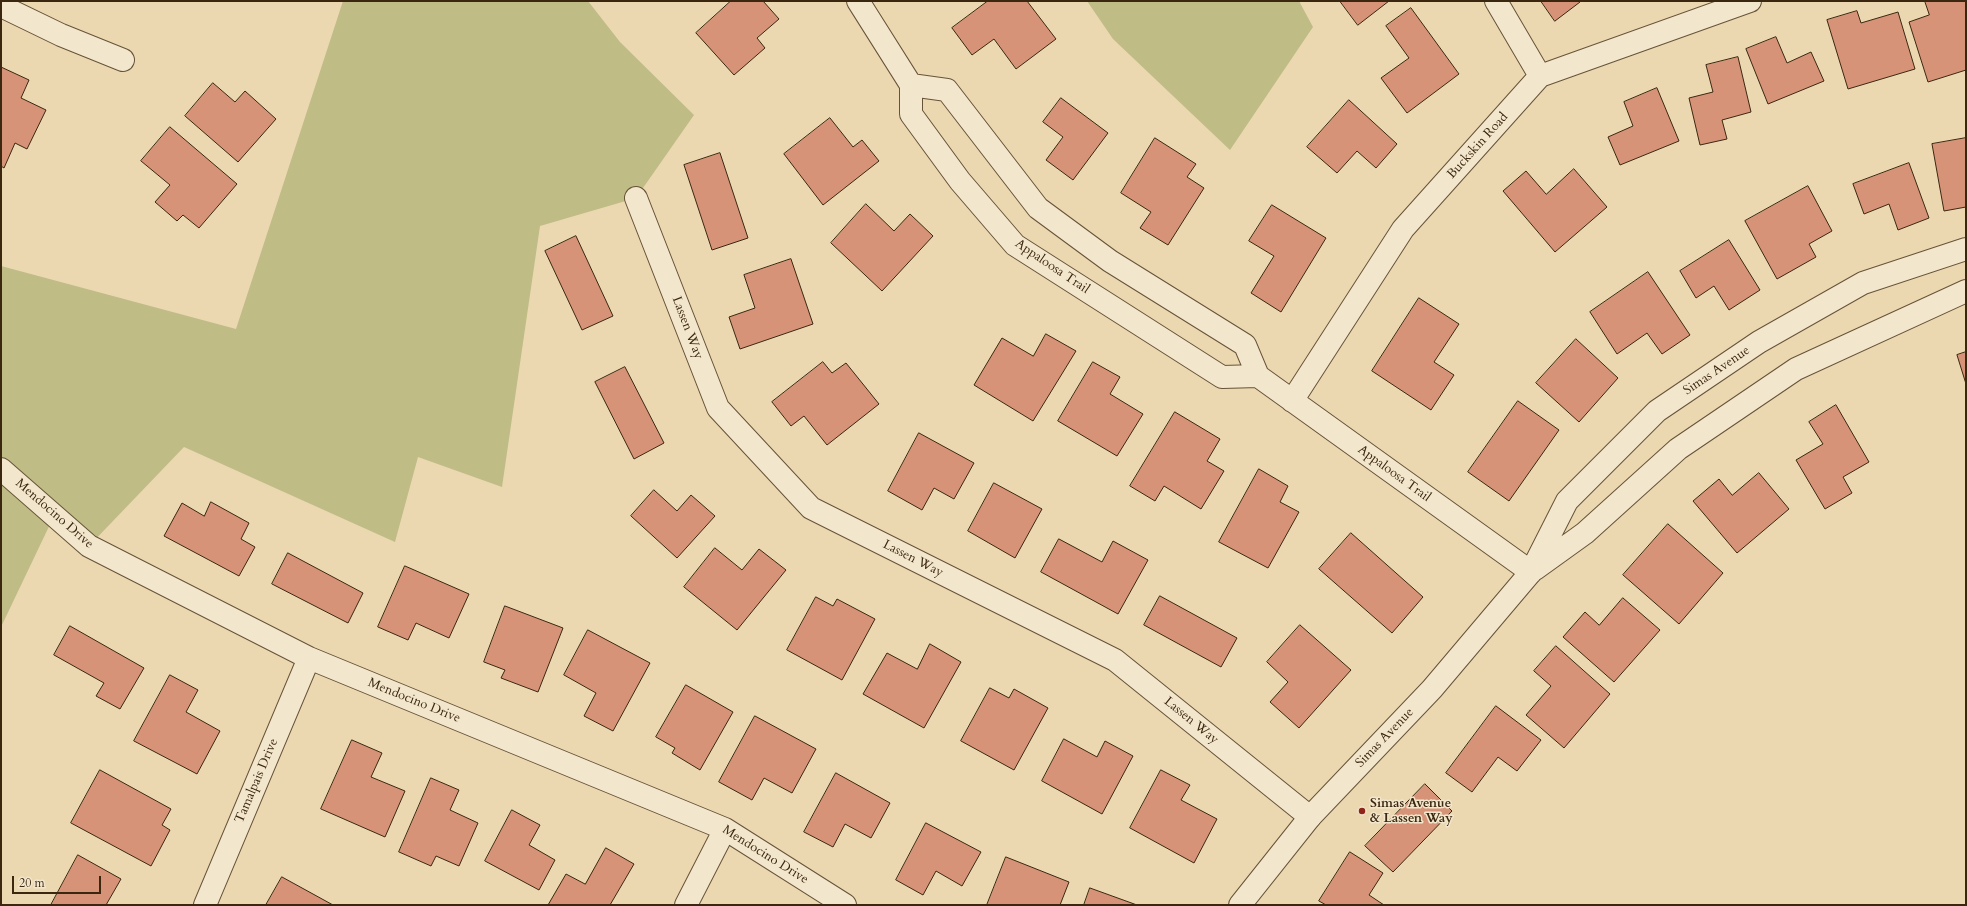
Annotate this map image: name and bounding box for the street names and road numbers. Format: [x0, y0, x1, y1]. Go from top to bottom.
street label: Buckskin Road [1444, 110, 1512, 182]
street label: Appaloosa Trail [1012, 236, 1092, 298]
street label: Lassen Way [668, 294, 706, 362]
street label: Simas Avenue [1681, 343, 1753, 399]
street label: Appaloosa Trail [1354, 442, 1434, 506]
street label: Mendocino Drive [12, 476, 96, 552]
street label: Lassen Way [880, 537, 946, 581]
street label: Mendocino Drive [365, 675, 463, 727]
street label: Lassen Way [1161, 694, 1221, 748]
street label: Simas Avenue [1353, 705, 1417, 771]
street label: Tamalpais Drive [232, 736, 282, 826]
street label: Mendocino Drive [719, 822, 811, 888]

